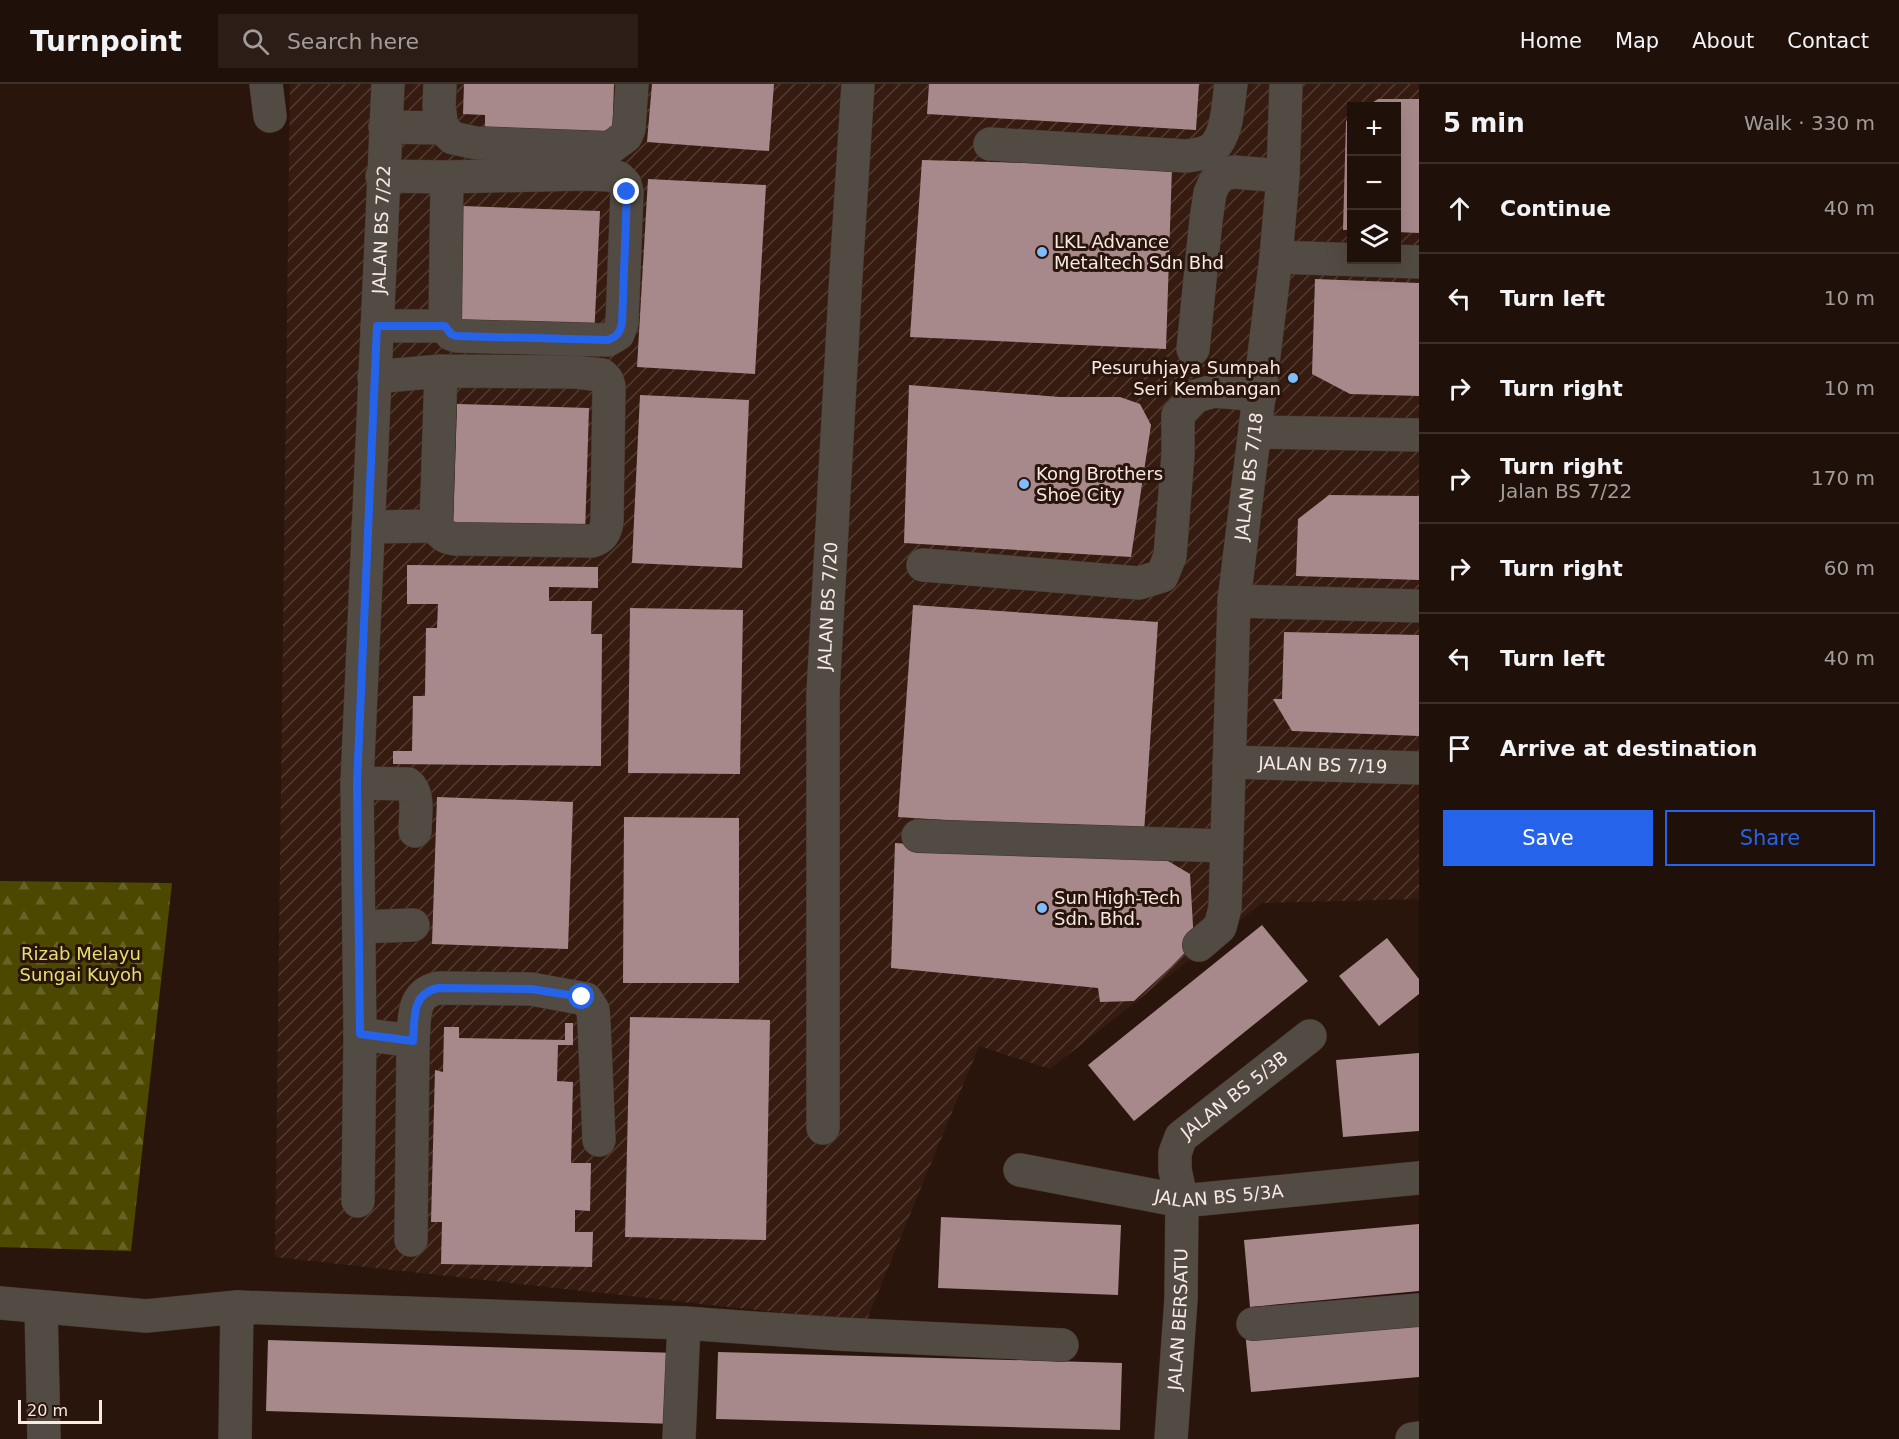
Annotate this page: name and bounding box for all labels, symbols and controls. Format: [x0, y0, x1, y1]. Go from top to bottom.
search box [218, 14, 638, 68]
text: Turnpoint [30, 25, 182, 58]
icon: search [239, 25, 272, 58]
text: Search here [287, 29, 419, 54]
text: Home [1520, 29, 1582, 53]
text: Map [1615, 29, 1659, 53]
text: About [1692, 29, 1754, 53]
text: Contact [1787, 29, 1869, 53]
map controls [1347, 102, 1401, 264]
button: + [1347, 102, 1401, 156]
text: 5 min [1443, 108, 1525, 138]
text: Walk · 330 m [1744, 111, 1875, 135]
button: − [1347, 156, 1401, 210]
street label: JALAN BS 7/22 [368, 165, 394, 295]
route end [613, 178, 639, 204]
icon: ahead [1443, 192, 1476, 225]
text: Continue [1500, 196, 1611, 221]
text: 40 m [1824, 196, 1875, 220]
button: layers [1347, 210, 1401, 264]
place label: LKL Advance Metaltech Sdn Bhd [1054, 231, 1224, 273]
marker: LKL Advance Metaltech Sdn Bhd [1035, 245, 1049, 259]
icon: left [1443, 282, 1476, 315]
text: Turn left [1500, 286, 1605, 311]
text: 10 m [1824, 286, 1875, 310]
place label: Pesuruhjaya Sumpah Seri Kembangan [1091, 357, 1281, 399]
marker: Pesuruhjaya Sumpah Seri Kembangan [1286, 371, 1300, 385]
icon: right [1443, 372, 1476, 405]
text: Turn right [1500, 376, 1623, 401]
text: 10 m [1824, 376, 1875, 400]
street label: JALAN BS 7/18 [1230, 411, 1267, 543]
text: Turn right [1500, 454, 1623, 479]
icon: right [1443, 462, 1476, 495]
place label: Kong Brothers Shoe City [1036, 463, 1163, 505]
text: 170 m [1811, 466, 1875, 490]
marker: Kong Brothers Shoe City [1017, 477, 1031, 491]
text: Jalan BS 7/22 [1500, 479, 1632, 503]
street label: JALAN BS 7/20 [813, 541, 841, 672]
icon: right [1443, 552, 1476, 585]
text: Turn right [1500, 556, 1623, 581]
text: 60 m [1824, 556, 1875, 580]
icon: left [1443, 642, 1476, 675]
text: Turn left [1500, 646, 1605, 671]
text: 40 m [1824, 646, 1875, 670]
icon: arrive [1443, 732, 1476, 765]
text: Arrive at destination [1500, 736, 1757, 761]
street label: JALAN BS 7/19 [1257, 752, 1388, 777]
button: Save [1443, 810, 1653, 866]
button: Share [1665, 810, 1875, 866]
place label: Sun High-Tech Sdn. Bhd. [1054, 887, 1181, 929]
marker: Sun High-Tech Sdn. Bhd. [1035, 901, 1049, 915]
park label: Rizab Melayu Sungai Kuyoh [20, 943, 142, 985]
route start [568, 983, 594, 1009]
street label: JALAN BS 5/3B [1176, 1047, 1292, 1144]
street label: JALAN BS 5/3A [1152, 1180, 1285, 1211]
street label: JALAN BERSATU [1163, 1248, 1192, 1392]
scale bar [18, 1397, 102, 1424]
text: 20 m [27, 1401, 68, 1420]

